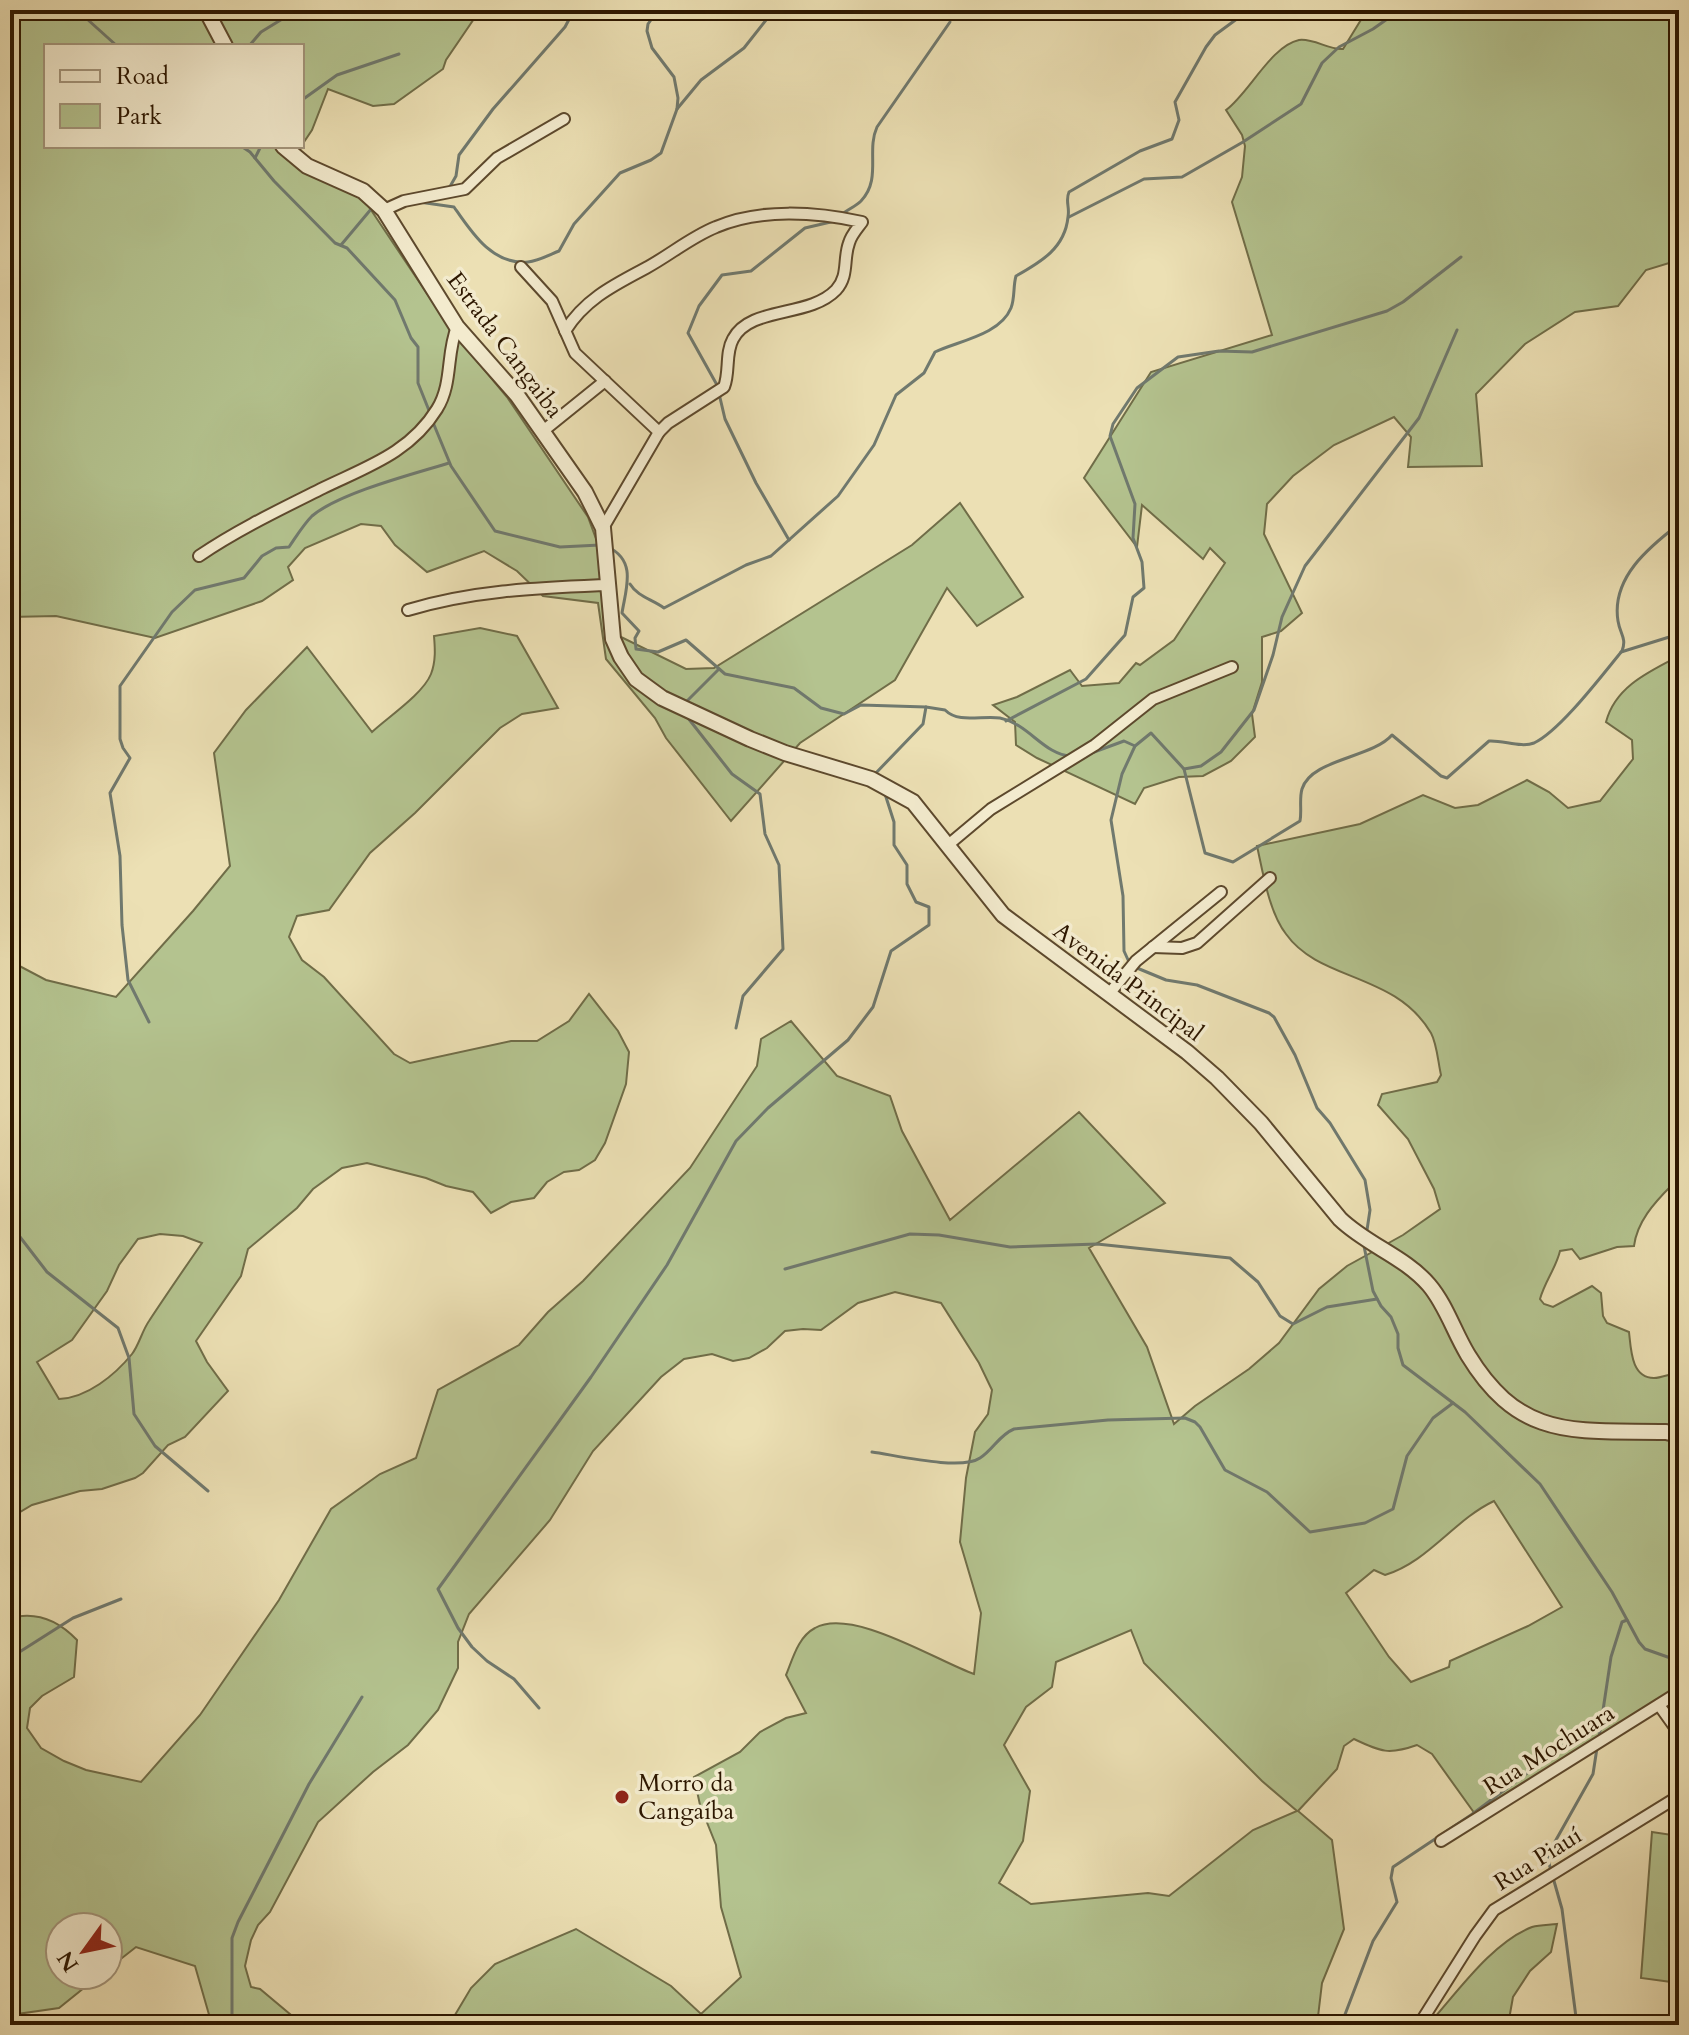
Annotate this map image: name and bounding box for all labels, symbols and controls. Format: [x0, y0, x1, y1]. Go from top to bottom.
legend [44, 44, 304, 148]
text: Road [116, 60, 169, 93]
text: Park [116, 100, 162, 133]
street label: Estrada Cangaiba [439, 265, 571, 425]
street label: Avenida Principal [1046, 915, 1210, 1049]
street label: Rua Mochuara [1477, 1696, 1621, 1803]
place label: Morro da Cangaíba [638, 1767, 735, 1828]
marker: Morro da Cangaíba [613, 1788, 631, 1806]
street label: Rua Piauí [1488, 1819, 1588, 1899]
north arrow [44, 1911, 124, 1991]
text: N [50, 1945, 86, 1978]

